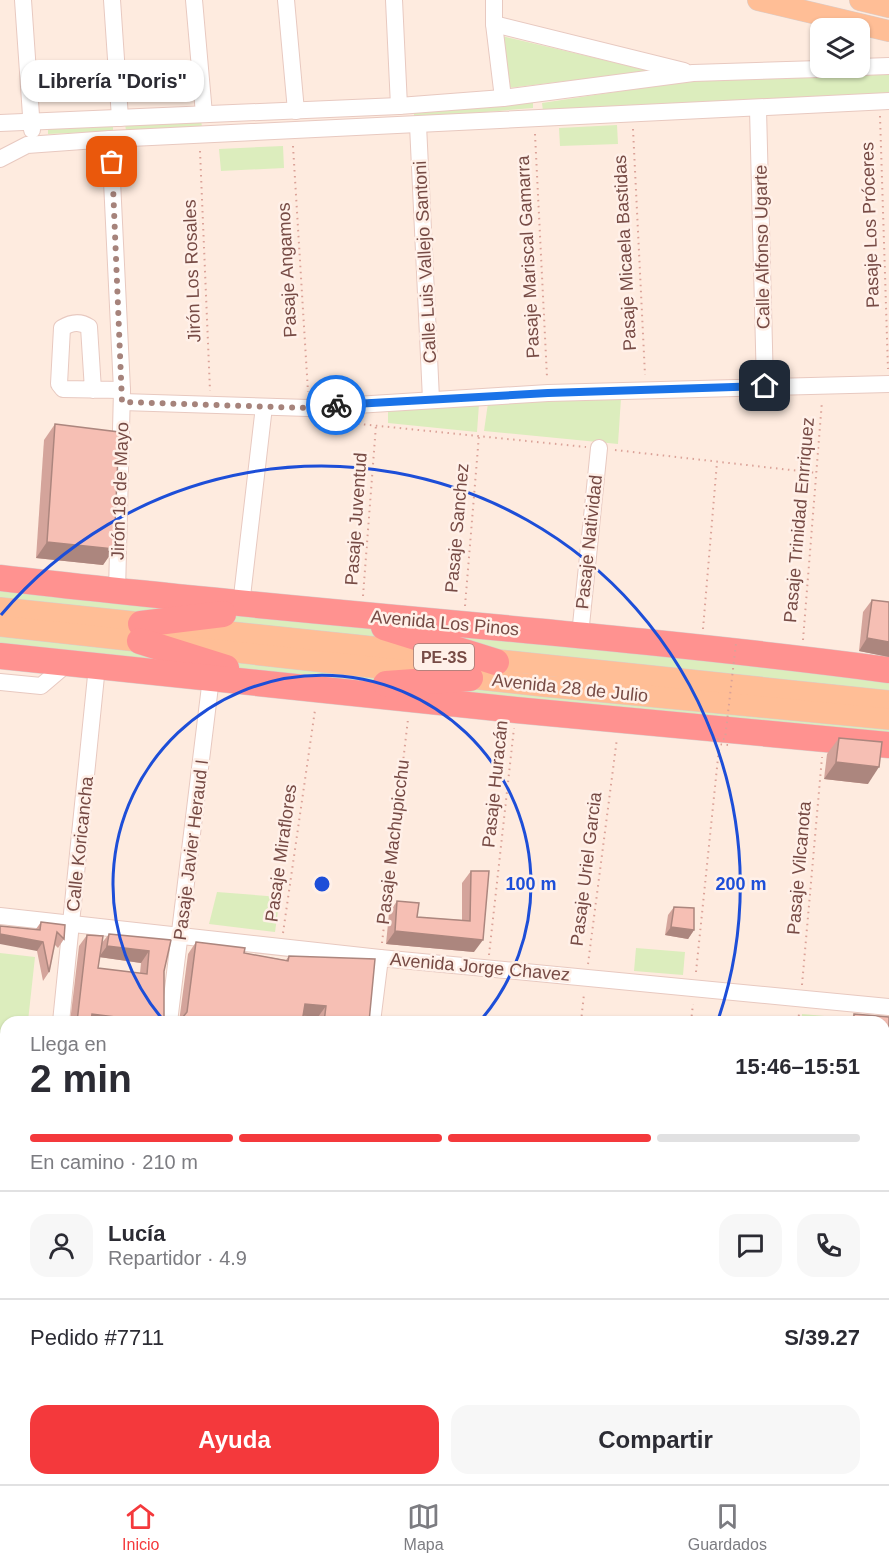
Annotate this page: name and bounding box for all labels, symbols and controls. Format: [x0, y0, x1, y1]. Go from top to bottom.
map controls [810, 18, 870, 78]
button: layers [810, 18, 870, 78]
callout: Librería "Doris" [21, 60, 204, 102]
text: Librería "Doris" [38, 70, 187, 92]
pin [86, 136, 137, 187]
street label: Pasaje Los Próceres [857, 142, 883, 308]
icon: bag [95, 145, 128, 178]
street label: Pasaje Mariscal Gamarra [513, 154, 543, 359]
street label: Pasaje Micaela Bastidas [610, 155, 640, 351]
street label: Calle Luis Vallejo Santoni [410, 160, 440, 364]
street label: Calle Alfonso Ugarte [751, 165, 773, 329]
street label: Jirón Los Rosales [180, 199, 204, 343]
street label: Pasaje Angamos [273, 202, 301, 338]
pin [739, 360, 790, 411]
icon: home [748, 369, 781, 402]
courier [306, 375, 366, 435]
icon: bike [320, 389, 353, 422]
street label: Pasaje Trinidad Enrriquez [780, 416, 818, 624]
street label: Jirón 18 de Mayo [108, 422, 132, 560]
street label: Pasaje Juventud [341, 452, 371, 586]
street label: Pasaje Sanchez [441, 462, 473, 594]
street label: Pasaje Natividad [572, 474, 606, 610]
street label: Avenida Los Pinos [370, 607, 520, 639]
road number: PE-3S [414, 644, 474, 670]
street label: Avenida 28 de Julio [491, 670, 649, 706]
street label: Pasaje Huracán [478, 719, 512, 849]
street label: Pasaje Javier Heraud I [170, 758, 212, 942]
street label: Pasaje Machupicchu [373, 758, 413, 926]
street label: Calle Koricancha [63, 774, 97, 913]
street label: Pasaje Miraflores [261, 783, 301, 923]
street label: Pasaje Uriel Garcia [567, 790, 605, 947]
street label: Pasaje Vilcanota [783, 800, 815, 935]
centre of rings [312, 874, 332, 894]
text: 100 m [505, 874, 557, 894]
text: 200 m [715, 874, 767, 894]
street label: Avenida Jorge Chavez [389, 949, 571, 985]
text: Llega en [30, 1033, 107, 1055]
text: 15:46–15:51 [735, 1054, 860, 1079]
text: 2 min [30, 1057, 132, 1100]
text: En camino · 210 m [30, 1151, 198, 1173]
button: person [30, 1214, 93, 1277]
button: chat [719, 1214, 782, 1277]
button: phone [797, 1214, 860, 1277]
text: Lucía [108, 1221, 165, 1246]
text: Repartidor · 4.9 [108, 1247, 247, 1269]
text: Pedido #7711 [30, 1325, 164, 1350]
text: S/39.27 [784, 1325, 860, 1350]
button: Ayuda [30, 1405, 439, 1474]
button: Compartir [451, 1405, 860, 1474]
tab: Inicio [122, 1500, 159, 1554]
tab: Mapa [404, 1500, 444, 1554]
tab: Guardados [688, 1500, 767, 1554]

